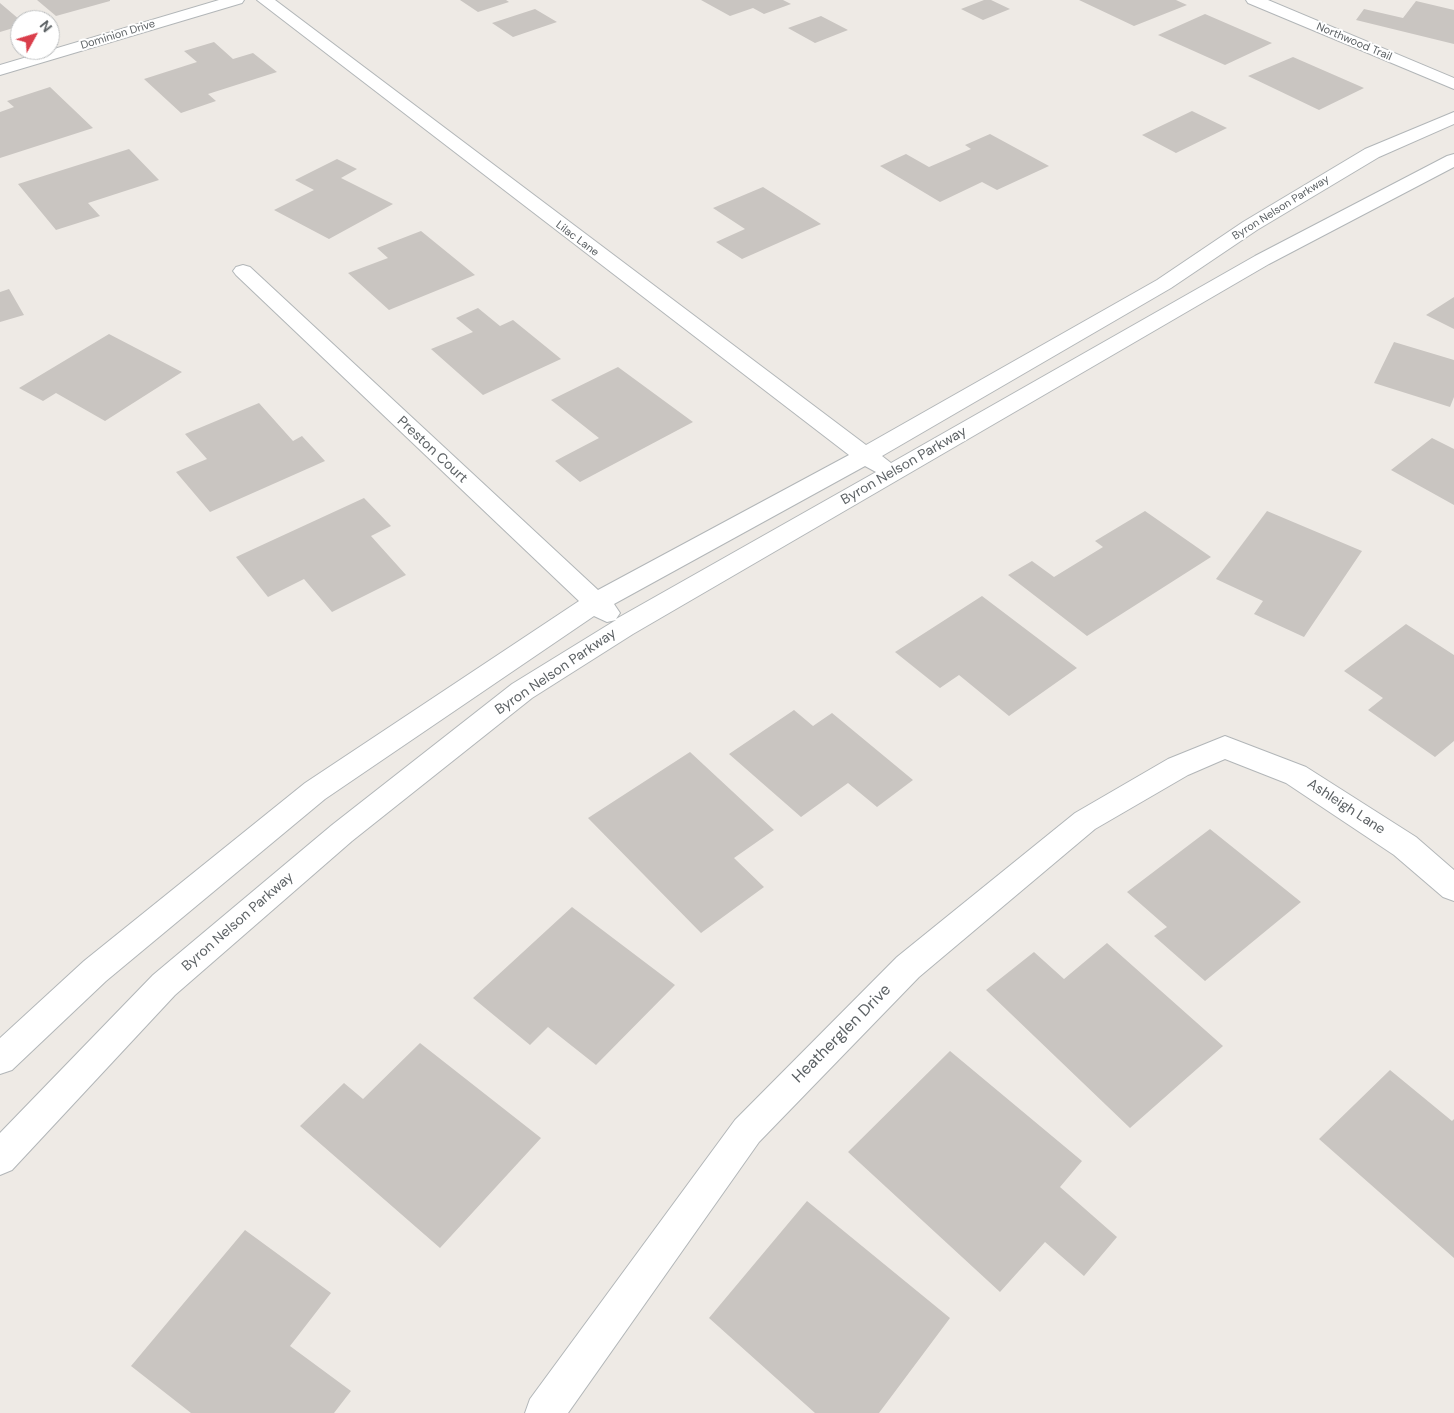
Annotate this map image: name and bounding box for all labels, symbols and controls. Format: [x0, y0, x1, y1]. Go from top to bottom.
north arrow [10, 10, 60, 60]
text: N [36, 17, 56, 36]
street label: Dominion Drive [79, 17, 157, 53]
street label: Northwood Trail [1314, 20, 1394, 64]
street label: Byron Nelson Parkway [1230, 173, 1332, 243]
street label: Lilac Lane [553, 219, 601, 259]
street label: Preston Court [393, 413, 471, 487]
street label: Byron Nelson Parkway [838, 423, 970, 509]
street label: Byron Nelson Parkway [492, 625, 620, 719]
street label: Ashleigh Lane [1304, 776, 1388, 838]
street label: Byron Nelson Parkway [179, 869, 297, 975]
street label: Heatherglen Drive [789, 981, 895, 1087]

